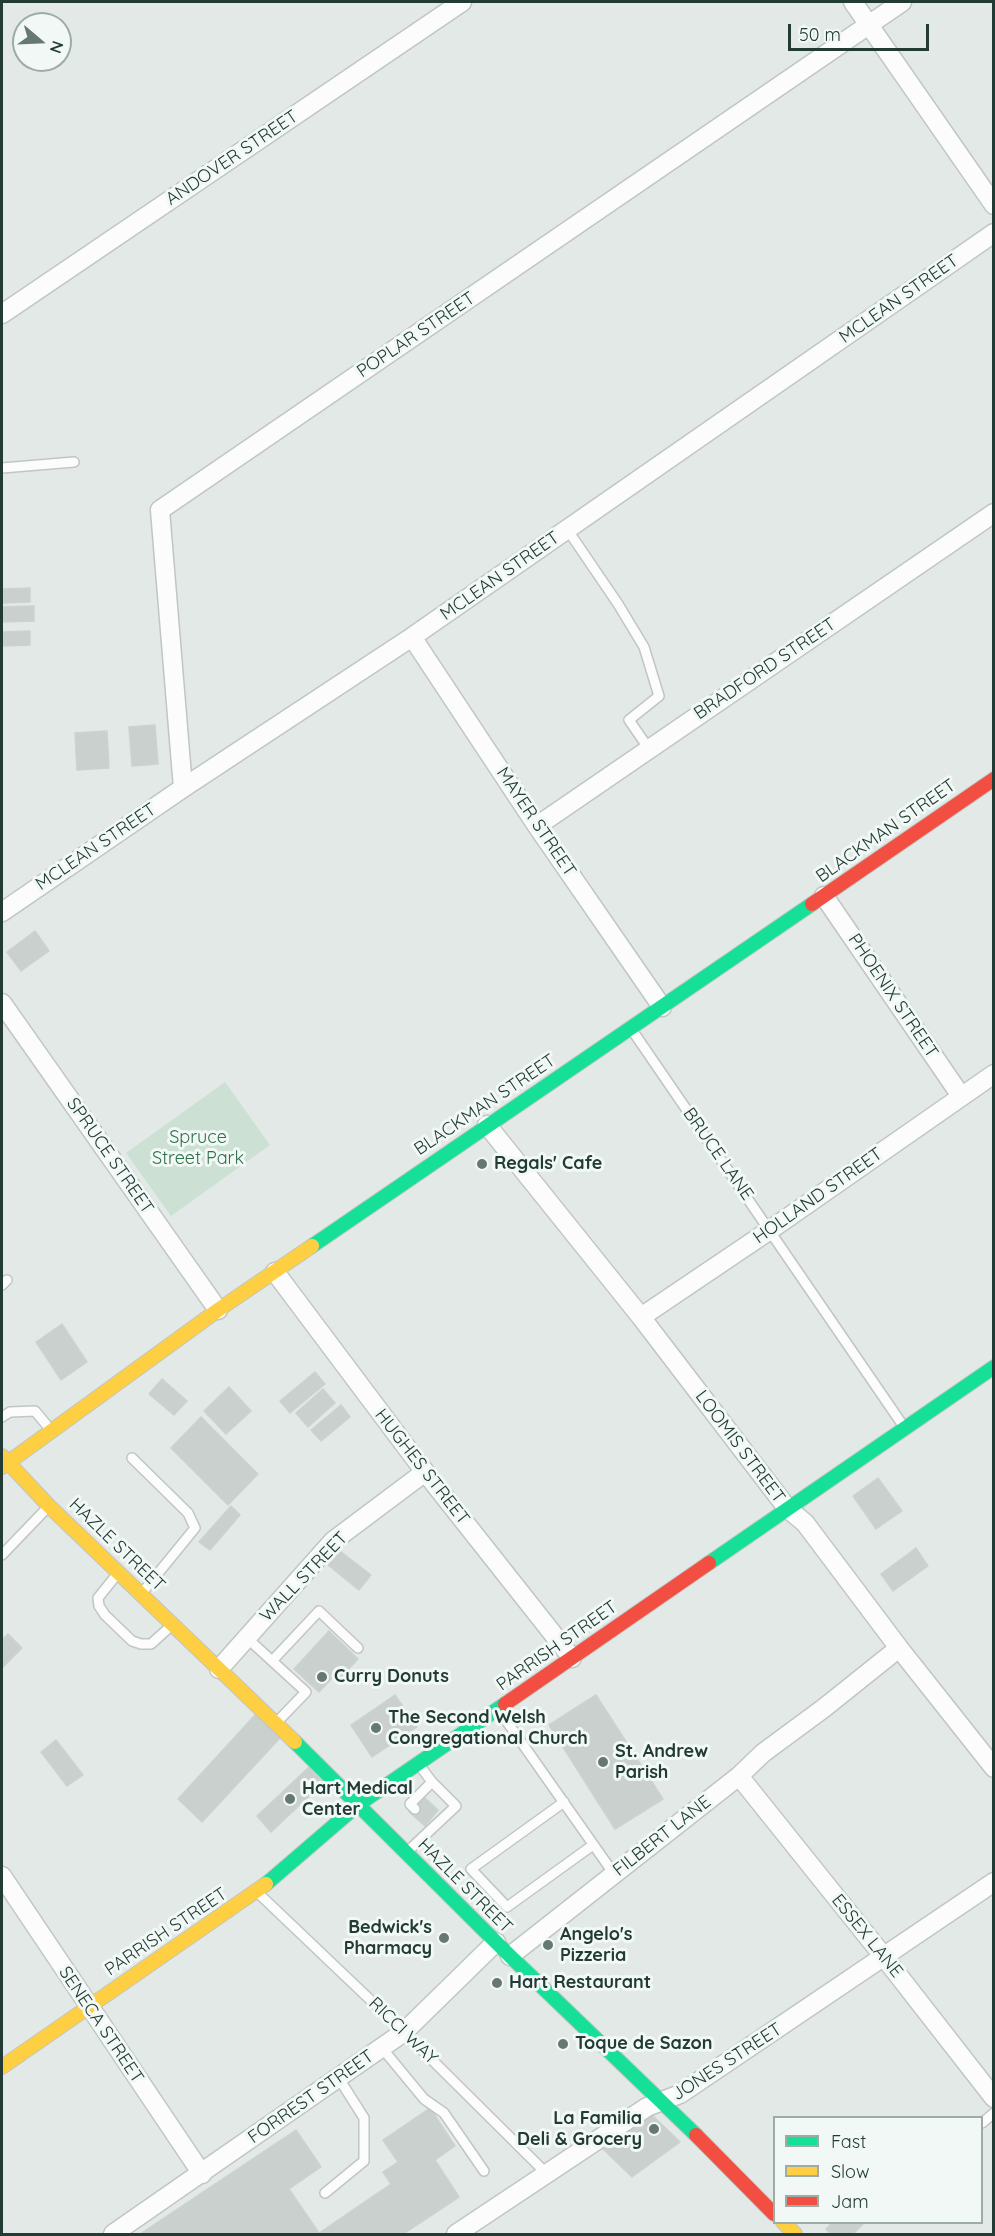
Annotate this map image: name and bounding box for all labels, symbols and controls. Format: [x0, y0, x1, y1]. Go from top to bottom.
north arrow [12, 12, 72, 72]
scale bar [791, 12, 932, 50]
text: 50 m [799, 23, 841, 46]
text: N [46, 38, 69, 56]
street label: ANDOVER STREET [162, 106, 302, 210]
street label: MCLEAN STREET [835, 250, 963, 348]
street label: POPLAR STREET [353, 288, 479, 382]
street label: MCLEAN STREET [436, 527, 564, 625]
street label: BRADFORD STREET [690, 614, 840, 724]
street label: MAYER STREET [491, 763, 581, 881]
street label: BLACKMAN STREET [812, 775, 960, 887]
street label: MCLEAN STREET [32, 799, 160, 895]
street label: PHOENIX STREET [843, 930, 943, 1062]
street label: BLACKMAN STREET [410, 1050, 560, 1160]
street label: SPRUCE STREET [62, 1094, 158, 1218]
street label: BRUCE LANE [678, 1104, 758, 1204]
park label: Spruce Street Park [152, 1127, 244, 1170]
street label: HOLLAND STREET [749, 1143, 887, 1249]
place label: Regals' Cafe [494, 1153, 602, 1175]
marker: Regals' Cafe [475, 1157, 489, 1171]
street label: LOOMIS STREET [691, 1386, 789, 1508]
street label: HUGHES STREET [370, 1405, 474, 1529]
street label: HAZLE STREET [64, 1494, 170, 1596]
street label: WALL STREET [256, 1527, 352, 1627]
street label: PARRISH STREET [492, 1596, 622, 1696]
place label: Curry Donuts [334, 1666, 449, 1688]
marker: Curry Donuts [315, 1670, 329, 1684]
place label: The Second Welsh Congregational Church [388, 1707, 588, 1750]
marker: The Second Welsh Congregational Church [369, 1721, 383, 1735]
place label: St. Andrew Parish [615, 1741, 708, 1784]
marker: St. Andrew Parish [596, 1755, 610, 1769]
place label: Hart Medical Center [302, 1778, 413, 1820]
street label: FILBERT LANE [609, 1791, 715, 1881]
marker: Hart Medical Center [283, 1792, 297, 1806]
street label: HAZLE STREET [413, 1834, 517, 1938]
street label: PARRISH STREET [101, 1883, 231, 1981]
street label: ESSEX LANE [827, 1890, 907, 1982]
place label: Bedwick's Pharmacy [344, 1917, 432, 1960]
place label: Angelo's Pizzeria [560, 1924, 632, 1966]
marker: Bedwick's Pharmacy [437, 1931, 451, 1945]
marker: Angelo's Pizzeria [541, 1938, 555, 1952]
street label: SENECA STREET [54, 1962, 148, 2088]
place label: Hart Restaurant [509, 1972, 651, 1994]
marker: Hart Restaurant [490, 1976, 504, 1990]
street label: RICCI WAY [364, 1993, 442, 2069]
street label: JONES STREET [668, 2018, 786, 2106]
place label: Toque de Sazon [575, 2033, 712, 2055]
marker: Toque de Sazon [556, 2037, 570, 2051]
street label: FORREST STREET [244, 2046, 378, 2148]
place label: La Familia Deli & Grocery [517, 2108, 642, 2150]
legend [773, 2116, 983, 2224]
marker: La Familia Deli & Grocery [647, 2122, 661, 2136]
text: Fast [831, 2130, 866, 2153]
text: Slow [831, 2160, 869, 2183]
text: Jam [831, 2190, 869, 2213]

